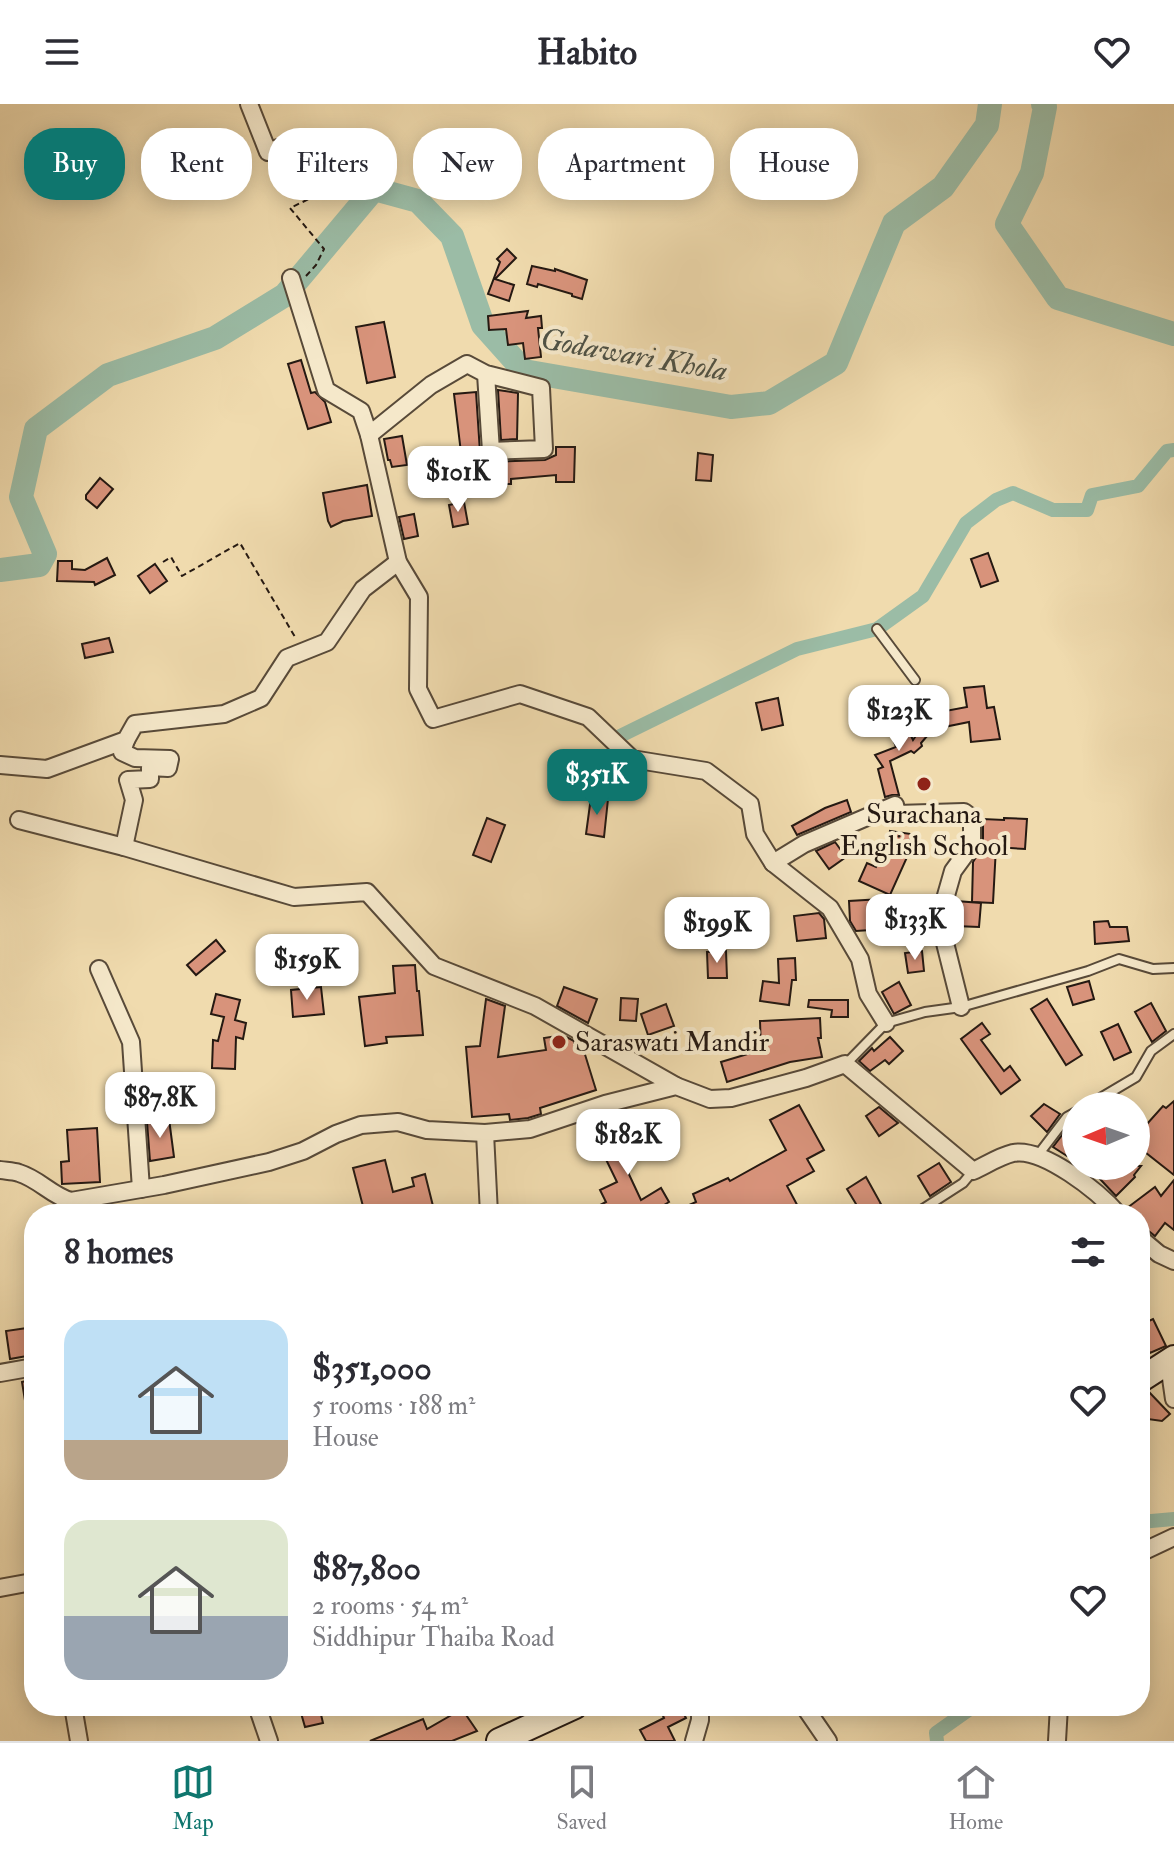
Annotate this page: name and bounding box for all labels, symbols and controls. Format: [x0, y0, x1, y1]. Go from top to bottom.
icon: menu [40, 30, 84, 74]
text: Habito [537, 30, 637, 75]
icon: heart [1090, 30, 1134, 74]
chip: Buy [24, 128, 125, 200]
chip: Rent [141, 128, 252, 200]
chip: Filters [268, 128, 397, 200]
chip: New [413, 128, 522, 200]
chip: Apartment [538, 128, 714, 200]
chip: House [730, 128, 858, 200]
water label: Godawari Khola [538, 320, 730, 390]
pin: $101K [402, 446, 514, 514]
text: $101K [426, 456, 490, 488]
pin: $123K [843, 685, 955, 753]
text: $123K [866, 695, 932, 727]
pin: $351K [541, 749, 653, 817]
text: $351K [565, 759, 629, 791]
marker: Surachana English School [915, 775, 933, 793]
place label: Surachana English School [840, 797, 1008, 864]
pin: $133K [859, 894, 971, 962]
pin: $199K [661, 897, 773, 965]
text: $133K [884, 904, 946, 936]
text: $199K [683, 907, 751, 939]
pin: $159K [251, 934, 363, 1002]
text: $159K [274, 944, 340, 976]
place label: Saraswati Mandir [575, 1025, 770, 1060]
marker: Saraswati Mandir [550, 1033, 568, 1051]
pin: $87.8K [95, 1072, 225, 1140]
text: $87.8K [123, 1082, 197, 1114]
north arrow [1062, 1092, 1150, 1180]
map controls [1062, 1092, 1150, 1180]
pin: $182K [572, 1109, 684, 1177]
text: $182K [594, 1119, 662, 1151]
icon: filters [1066, 1230, 1110, 1274]
text: 8 homes [64, 1231, 173, 1274]
text: $351,000 [312, 1347, 432, 1390]
icon: home [128, 1352, 224, 1448]
icon: heart [1066, 1378, 1110, 1422]
text: 5 rooms · 188 m² [312, 1390, 475, 1422]
text: House [312, 1422, 379, 1454]
text: $87,800 [312, 1547, 421, 1590]
icon: home [128, 1552, 224, 1648]
icon: heart [1066, 1578, 1110, 1622]
text: 2 rooms · 54 m² [312, 1590, 468, 1622]
text: Siddhipur Thaiba Road [312, 1622, 555, 1654]
tab: Map [171, 1760, 215, 1836]
tab: Saved [557, 1760, 607, 1836]
tab: Home [949, 1760, 1003, 1836]

